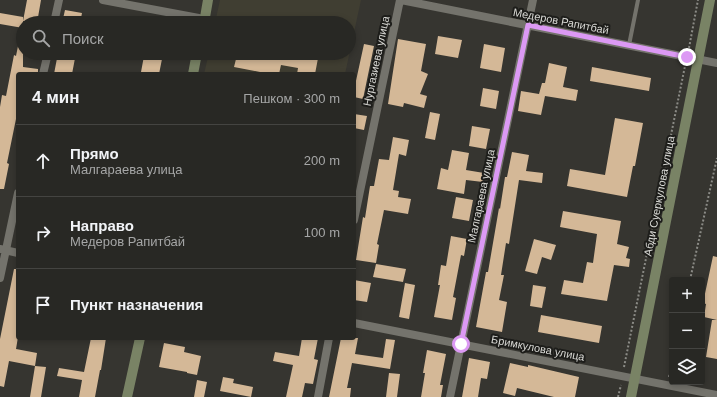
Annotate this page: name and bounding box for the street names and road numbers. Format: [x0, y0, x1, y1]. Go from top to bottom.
street label: Медеров Рапитбай [512, 6, 610, 36]
street label: Нургазиева улица [361, 14, 392, 107]
street label: Абди Суеркулова улица [641, 134, 677, 257]
street label: Малгараева улица [465, 147, 497, 244]
street label: Бримкулова улица [490, 333, 587, 363]

